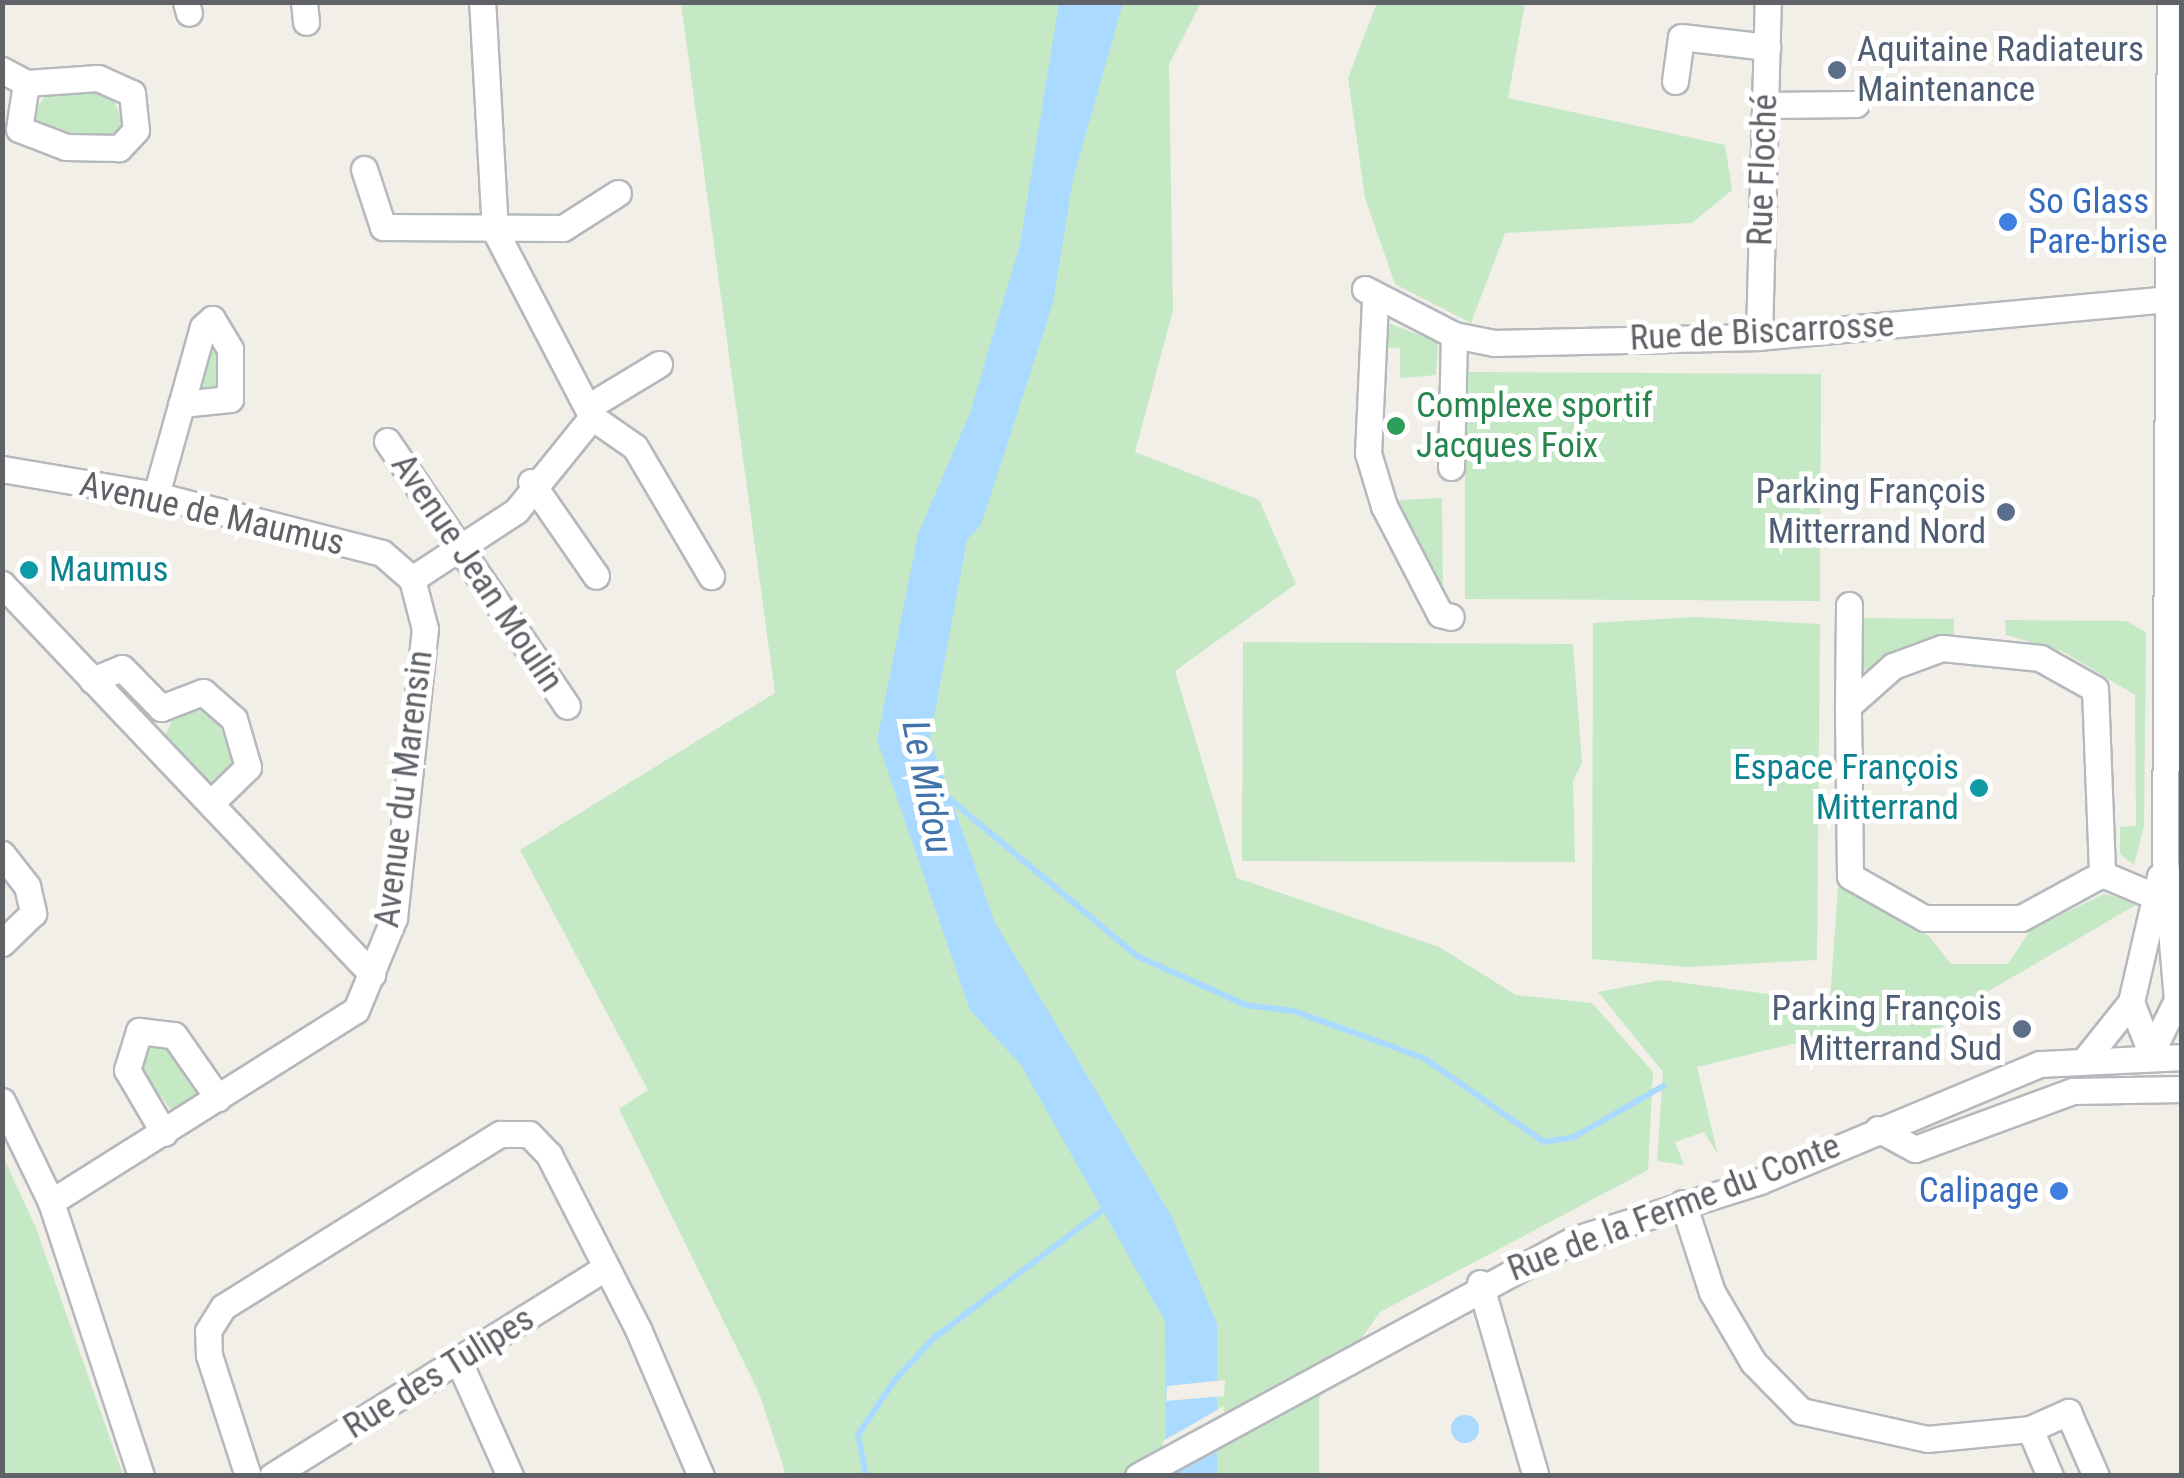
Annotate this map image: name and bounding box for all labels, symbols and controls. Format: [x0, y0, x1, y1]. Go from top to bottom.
place label: Aquitaine Radiateurs Maintenance [1857, 29, 2144, 111]
marker: Aquitaine Radiateurs Maintenance [1826, 59, 1848, 81]
street label: Rue Floché [1739, 93, 1787, 247]
place label: So Glass Pare-brise [2028, 181, 2168, 263]
marker: So Glass Pare-brise [1997, 211, 2019, 233]
street label: Rue de Biscarrosse [1629, 304, 1895, 360]
place label: Complexe sportif Jacques Foix [1416, 385, 1653, 467]
marker: Complexe sportif Jacques Foix [1385, 415, 1407, 437]
street label: Avenue Jean Moulin [382, 446, 572, 700]
street label: Avenue de Maumus [76, 463, 348, 565]
place label: Parking François Mitterrand Nord [1755, 471, 1986, 553]
marker: Parking François Mitterrand Nord [1995, 501, 2017, 523]
place label: Maumus [49, 549, 168, 591]
marker: Maumus [18, 559, 40, 581]
street label: Avenue du Marensin [366, 648, 442, 930]
water label: Le Midou [892, 717, 962, 857]
place label: Espace François Mitterrand [1733, 747, 1959, 829]
marker: Espace François Mitterrand [1968, 777, 1990, 799]
place label: Parking François Mitterrand Sud [1771, 988, 2002, 1070]
marker: Parking François Mitterrand Sud [2011, 1018, 2033, 1040]
street label: Rue de la Ferme du Conte [1502, 1125, 1846, 1291]
place label: Calipage [1919, 1170, 2039, 1212]
marker: Calipage [2048, 1180, 2070, 1202]
street label: Rue des Tulipes [336, 1298, 542, 1448]

